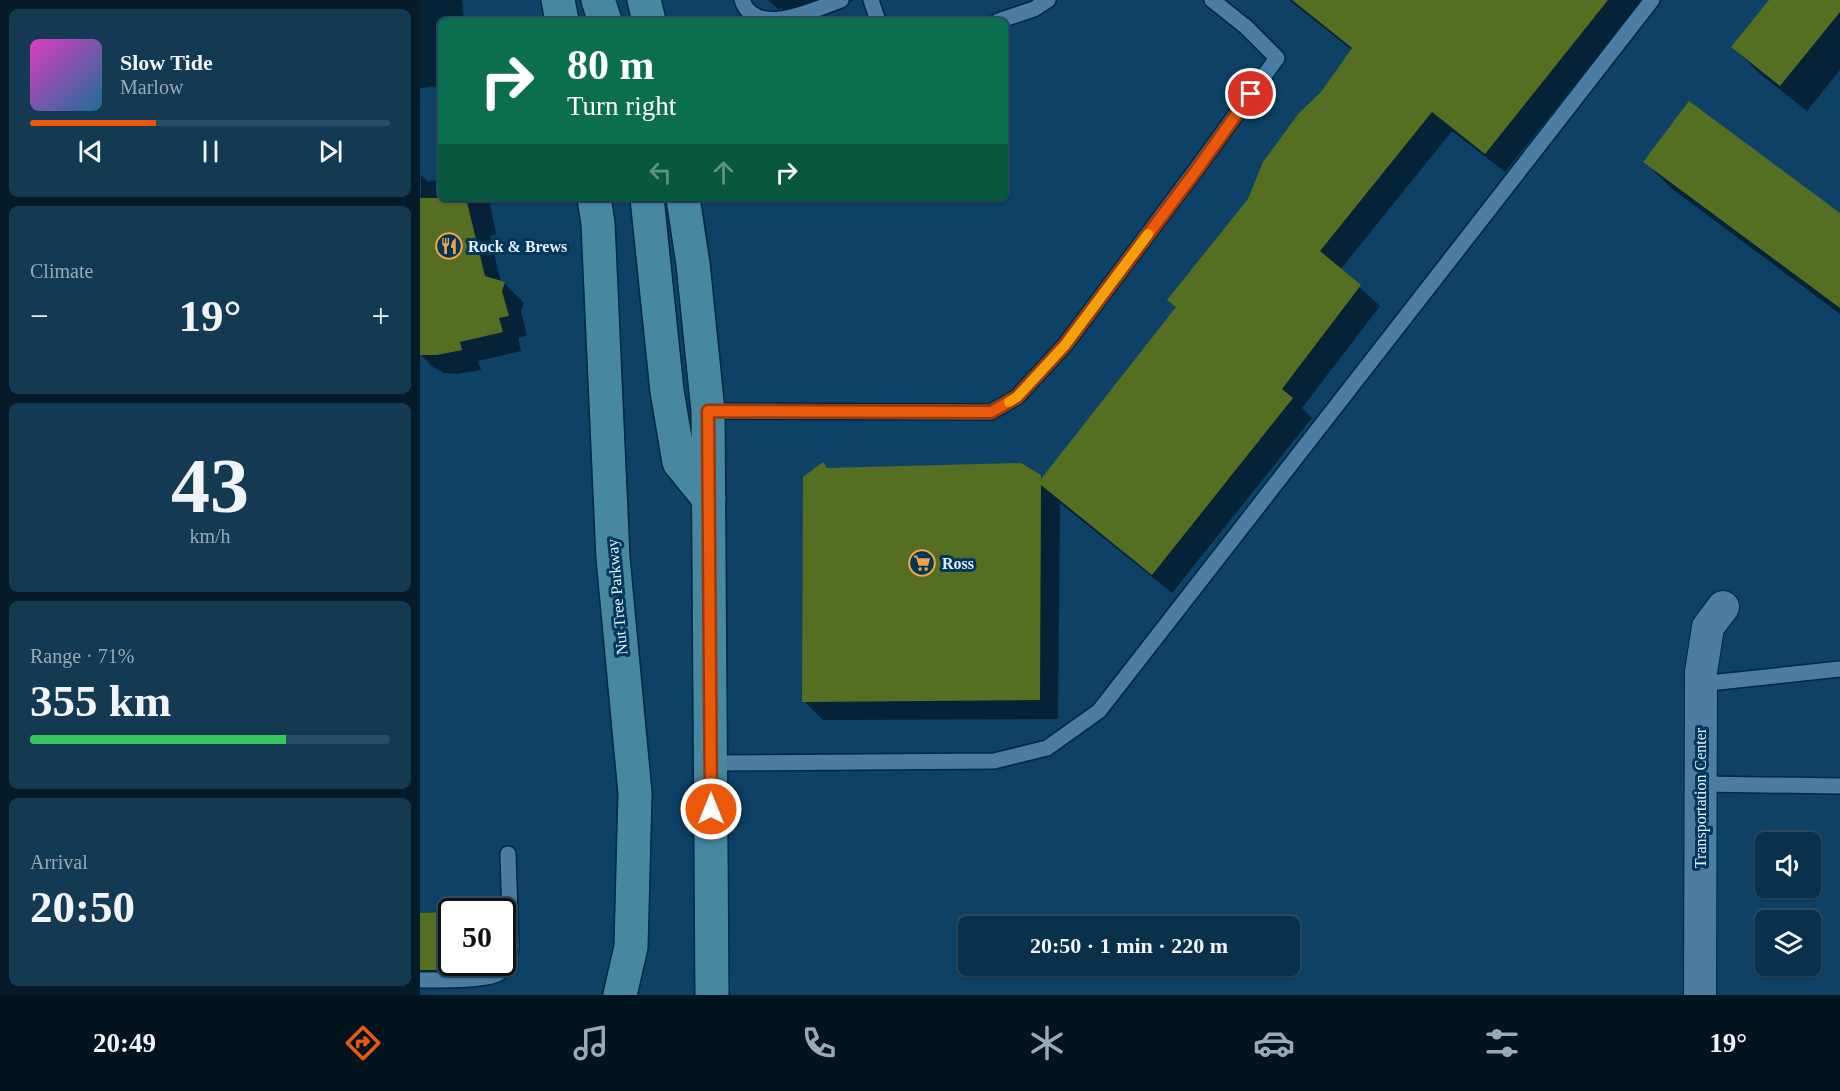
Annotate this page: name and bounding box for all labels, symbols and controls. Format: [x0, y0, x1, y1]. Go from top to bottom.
icon: right [468, 42, 546, 120]
text: 80 m [567, 42, 655, 88]
text: Slow Tide [120, 50, 213, 75]
pin [1225, 68, 1276, 119]
text: Marlow [120, 76, 183, 98]
icon: arrive [1234, 77, 1267, 110]
text: Turn right [567, 91, 676, 121]
icon: previous [74, 135, 107, 168]
icon: pause [194, 135, 227, 168]
icon: next [314, 135, 347, 168]
icon: left [644, 156, 677, 189]
icon: ahead [707, 156, 740, 189]
icon: right [770, 156, 803, 189]
restaurant icon: Rock & Brews [434, 231, 464, 261]
place label: Rock & Brews [468, 238, 567, 255]
text: Climate [30, 260, 93, 282]
text: 19° [179, 291, 242, 341]
text: − [30, 298, 49, 334]
text: + [371, 298, 390, 334]
text: 43 [171, 442, 249, 529]
text: km/h [189, 525, 231, 547]
street label: Nut Tree Parkway [603, 538, 632, 656]
supermarket icon: Ross [907, 548, 937, 578]
place label: Ross [942, 555, 974, 572]
text: Range · 71% [30, 645, 134, 667]
text: 355 km [30, 676, 171, 726]
street label: Transportation Center [1692, 727, 1710, 868]
position arrow [679, 777, 743, 841]
map controls [1755, 832, 1821, 976]
button: sound [1755, 832, 1821, 898]
text: Arrival [30, 851, 88, 873]
text: 20:50 [30, 882, 135, 932]
speed limit sign: 50 [438, 898, 516, 976]
button: layers [1755, 910, 1821, 976]
text: 20:50 · 1 min · 220 m [1030, 933, 1228, 958]
icon: directions [342, 1022, 384, 1064]
icon: music [570, 1022, 612, 1064]
icon: phone [798, 1022, 840, 1064]
icon: climate [1026, 1022, 1068, 1064]
icon: car [1253, 1022, 1295, 1064]
icon: filters [1481, 1022, 1523, 1064]
text: 20:49 [93, 1028, 156, 1058]
text: 19° [1709, 1028, 1747, 1058]

